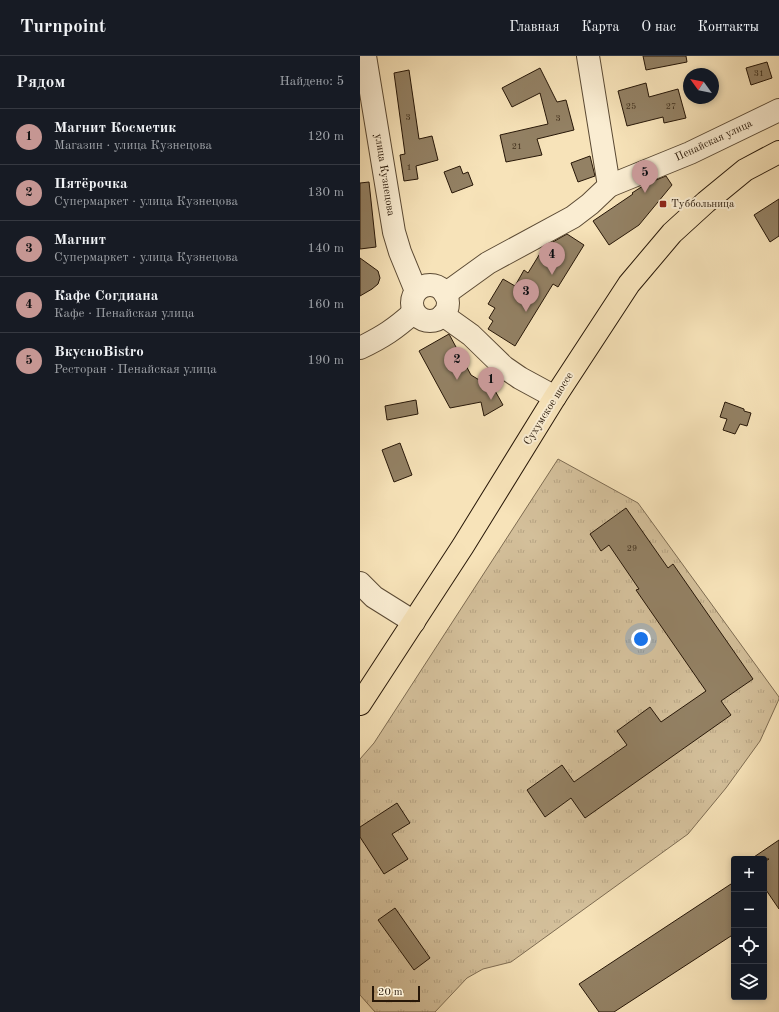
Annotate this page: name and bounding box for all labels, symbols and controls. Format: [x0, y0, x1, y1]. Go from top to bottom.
text: Turnpoint [20, 18, 106, 37]
text: Главная [509, 20, 559, 34]
text: Карта [581, 20, 619, 34]
text: О нас [641, 20, 676, 34]
text: Контакты [698, 20, 759, 34]
north arrow [683, 68, 719, 104]
house number: 31 [754, 69, 764, 78]
text: Рядом [16, 74, 65, 91]
text: Найдено: 5 [280, 75, 344, 88]
house number: 25 [626, 102, 636, 111]
house number: 27 [666, 102, 676, 111]
house number: 3 [405, 113, 411, 122]
house number: 3 [555, 114, 561, 123]
street label: Пенайская улица [674, 118, 755, 164]
text: Магнит Косметик [54, 121, 176, 136]
text: 1 [25, 130, 33, 143]
text: 120 m [307, 130, 344, 143]
street label: улица Кузнецова [372, 133, 396, 217]
text: Магазин · улица Кузнецова [54, 139, 212, 152]
house number: 21 [512, 142, 522, 151]
pin: 5 [632, 160, 658, 193]
house number: 1 [406, 163, 412, 172]
text: Пятёрочка [54, 177, 128, 192]
text: 2 [25, 186, 33, 199]
text: 130 m [307, 186, 344, 199]
text: Супермаркет · улица Кузнецова [54, 195, 238, 208]
marker: Туббольница [658, 199, 668, 209]
place label: Туббольница [671, 199, 735, 210]
text: Магнит [54, 233, 106, 248]
text: 3 [25, 242, 33, 255]
text: 140 m [307, 242, 344, 255]
pin: 4 [539, 242, 565, 275]
text: Супермаркет · улица Кузнецова [54, 251, 238, 264]
pin: 3 [513, 279, 539, 312]
text: Кафе Согдиана [54, 289, 158, 304]
text: 4 [25, 298, 33, 311]
text: 160 m [307, 298, 344, 311]
text: Кафе · Пенайская улица [54, 307, 194, 320]
text: ВкусноBistro [54, 345, 144, 360]
pin: 2 [444, 347, 470, 380]
text: 5 [25, 354, 33, 367]
text: 190 m [307, 354, 344, 367]
text: Ресторан · Пенайская улица [54, 363, 217, 376]
pin: 1 [478, 367, 504, 400]
street label: Сухумское шоссе [522, 371, 576, 447]
house number: 29 [627, 544, 637, 553]
your location [631, 629, 651, 649]
map controls [731, 856, 767, 1000]
button: + [731, 856, 767, 892]
button: − [731, 892, 767, 928]
button: locate [731, 928, 767, 964]
button: layers [731, 964, 767, 1000]
scale bar [372, 984, 420, 1003]
text: 20 m [378, 987, 403, 998]

